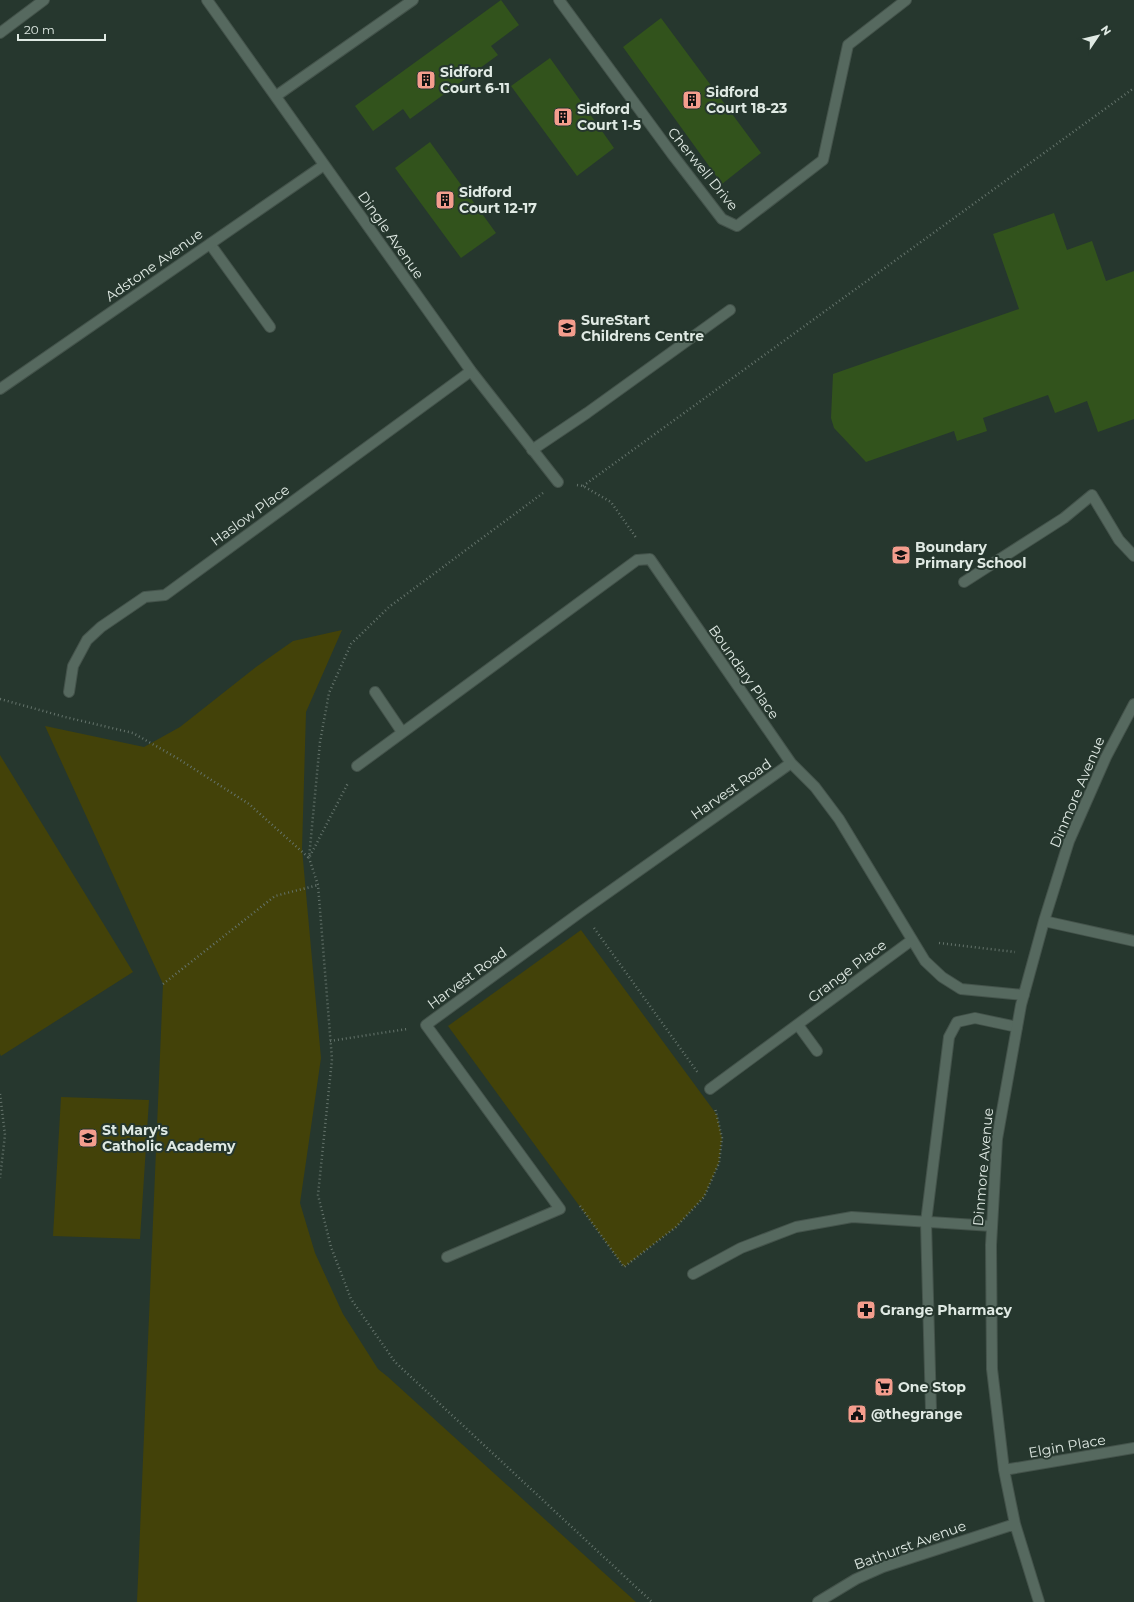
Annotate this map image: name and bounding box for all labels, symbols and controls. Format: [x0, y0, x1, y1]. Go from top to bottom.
scale bar [18, 16, 105, 42]
north arrow [1078, 16, 1118, 56]
text: 20 m [24, 22, 55, 37]
text: N [1098, 23, 1114, 38]
place label: Sidford Court 6-11 [440, 63, 510, 97]
building icon: Sidford Court 6-11 [415, 69, 437, 91]
place label: Sidford Court 18-23 [706, 83, 787, 117]
building icon: Sidford Court 18-23 [681, 89, 703, 111]
place label: Sidford Court 1-5 [577, 100, 641, 134]
building icon: Sidford Court 1-5 [552, 106, 574, 128]
street label: Cherwell Drive [664, 124, 742, 214]
place label: Sidford Court 12-17 [459, 183, 537, 217]
street label: Dingle Avenue [354, 188, 428, 282]
building icon: Sidford Court 12-17 [434, 189, 456, 211]
street label: Adstone Avenue [102, 225, 206, 305]
place label: SureStart Childrens Centre [581, 311, 704, 345]
school or university icon: SureStart Childrens Centre [556, 317, 578, 339]
street label: Haslow Place [207, 480, 293, 550]
place label: Boundary Primary School [915, 538, 1026, 572]
school or university icon: Boundary Primary School [890, 544, 912, 566]
street label: Boundary Place [705, 621, 783, 723]
street label: Dinmore Avenue [1046, 734, 1108, 850]
street label: Harvest Road [687, 755, 775, 823]
street label: Grange Place [804, 936, 890, 1006]
street label: Harvest Road [424, 943, 510, 1013]
street label: Dinmore Avenue [969, 1107, 997, 1227]
place label: St Mary's Catholic Academy [102, 1121, 236, 1155]
school or university icon: St Mary's Catholic Academy [77, 1127, 99, 1149]
pharmacy icon: Grange Pharmacy [855, 1299, 877, 1321]
place label: Grange Pharmacy [880, 1301, 1012, 1319]
supermarket icon: One Stop [873, 1376, 895, 1398]
place label: One Stop [898, 1378, 966, 1396]
public building icon: @thegrange [846, 1403, 868, 1425]
place label: @thegrange [871, 1405, 963, 1423]
street label: Elgin Place [1027, 1430, 1107, 1462]
street label: Bathurst Avenue [851, 1516, 969, 1574]

